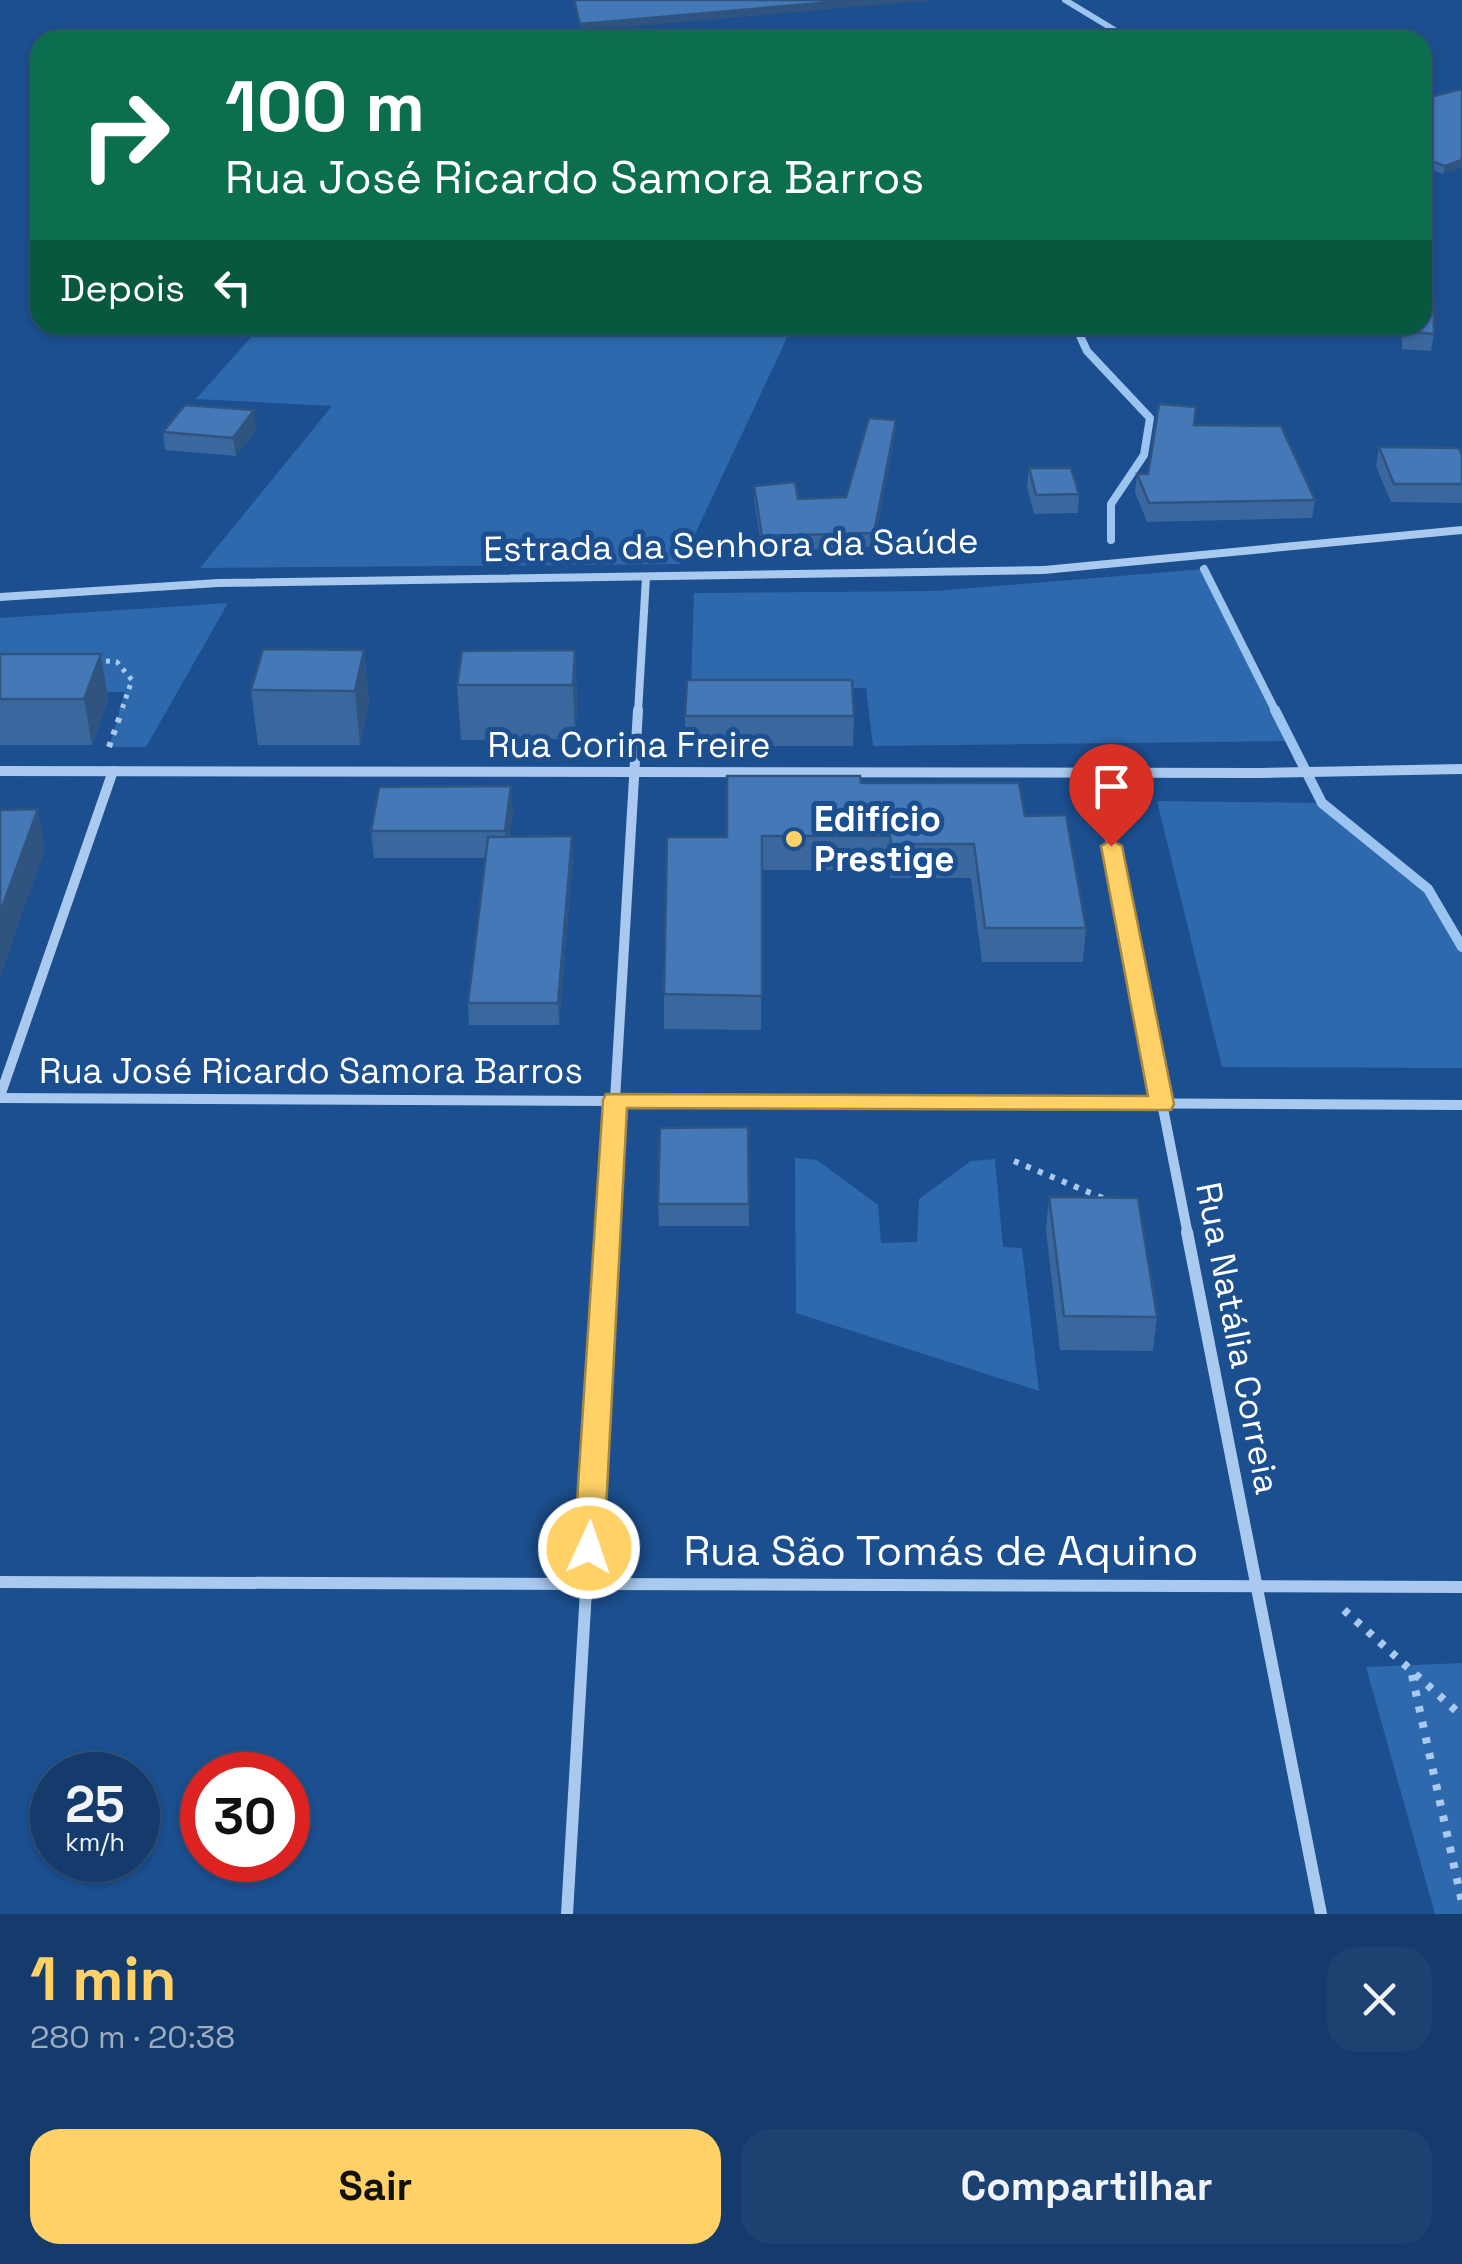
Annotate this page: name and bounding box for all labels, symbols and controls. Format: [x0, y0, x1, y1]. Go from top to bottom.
text: 100 m [225, 62, 425, 151]
icon: right [60, 70, 190, 200]
text: Rua José Ricardo Samora Barros [225, 149, 924, 206]
icon: left [205, 260, 260, 315]
text: Depois [60, 264, 185, 312]
street label: Estrada da Senhora da Saúde [483, 519, 979, 571]
street label: Rua Corina Freire [487, 723, 771, 767]
pin [1069, 744, 1154, 847]
icon: arrive [1084, 759, 1139, 814]
place label: Edifício Prestige [814, 797, 954, 881]
marker: Edifício Prestige [783, 828, 805, 850]
street label: Rua José Ricardo Samora Barros [39, 1049, 583, 1093]
street label: Rua Natália Correia [1186, 1178, 1290, 1498]
position arrow [537, 1496, 641, 1600]
street label: Rua São Tomás de Aquino [684, 1524, 1198, 1577]
speed limit sign: 30 [180, 1752, 310, 1882]
text: 25 [65, 1773, 125, 1837]
text: km/h [65, 1826, 125, 1858]
text: 1 min [30, 1941, 177, 2018]
button: close [1327, 1947, 1432, 2052]
text: 280 m · 20:38 [30, 2017, 235, 2057]
button: Sair [30, 2129, 721, 2244]
button: Compartilhar [741, 2129, 1432, 2244]

